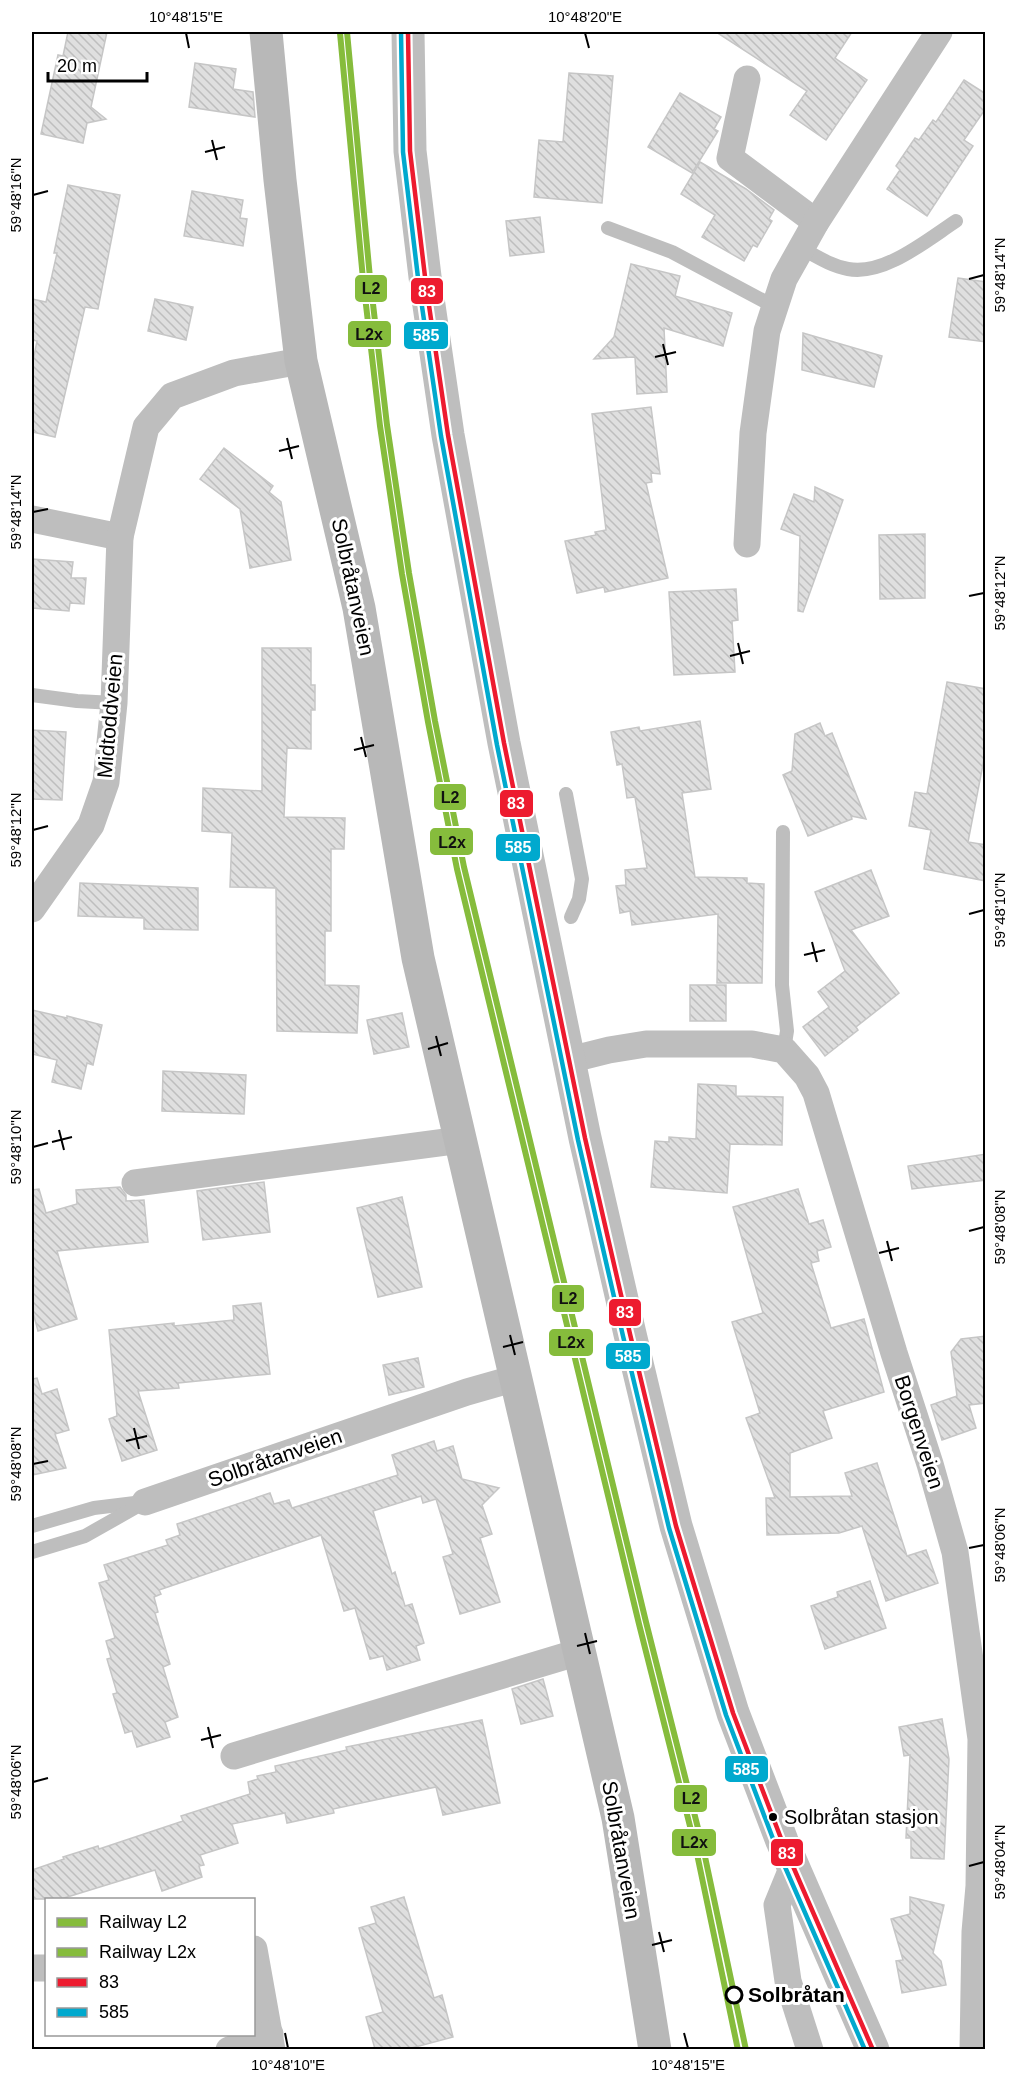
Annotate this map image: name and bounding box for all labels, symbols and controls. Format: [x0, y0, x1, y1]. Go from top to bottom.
text: 10°48'15"E [149, 8, 223, 25]
text: 10°48'20"E [548, 8, 622, 25]
scale bar [48, 45, 147, 83]
text: 20 m [57, 56, 97, 76]
text: 59°48'16"N [7, 157, 24, 233]
text: 59°48'14"N [991, 237, 1008, 313]
line badge: L2 [354, 274, 388, 303]
line badge: 83 [410, 277, 444, 305]
text: L2 [362, 280, 380, 297]
text: 83 [418, 283, 436, 300]
line badge: L2x [347, 320, 392, 348]
line badge: 585 [403, 321, 449, 350]
text: L2x [355, 326, 383, 343]
text: 585 [413, 327, 439, 344]
text: 59°48'14"N [7, 474, 24, 550]
street label: Solbråtanveien [328, 516, 379, 658]
text: 59°48'12"N [991, 555, 1008, 631]
street label: Midtoddveien [93, 653, 126, 779]
line badge: L2 [433, 783, 467, 811]
text: L2 [441, 789, 459, 806]
line badge: 83 [499, 789, 534, 818]
text: 59°48'12"N [7, 792, 24, 868]
text: 83 [507, 795, 525, 812]
line badge: L2x [429, 827, 474, 856]
line badge: 585 [495, 833, 541, 862]
text: L2x [438, 834, 466, 851]
text: 585 [505, 839, 531, 856]
text: 59°48'10"N [991, 872, 1008, 948]
text: 59°48'10"N [7, 1109, 24, 1185]
text: 59°48'08"N [991, 1189, 1008, 1265]
line badge: L2 [551, 1284, 585, 1313]
text: L2 [559, 1290, 577, 1307]
line badge: 83 [608, 1298, 642, 1327]
text: 83 [616, 1304, 634, 1321]
line badge: L2x [548, 1328, 594, 1357]
text: L2x [557, 1334, 585, 1351]
line badge: 585 [605, 1342, 651, 1370]
text: 585 [615, 1348, 641, 1365]
street label: Borgenveien [890, 1372, 949, 1491]
street label: Solbråtanveien [205, 1424, 345, 1491]
text: 59°48'08"N [7, 1426, 24, 1502]
text: 59°48'06"N [991, 1507, 1008, 1583]
text: 59°48'06"N [7, 1744, 24, 1820]
line badge: 585 [724, 1755, 769, 1783]
text: 585 [733, 1761, 759, 1778]
street label: Solbråtanveien [598, 1779, 645, 1921]
line badge: L2 [673, 1784, 708, 1813]
text: L2 [682, 1790, 700, 1807]
place label: Solbråtan stasjon [784, 1806, 939, 1828]
marker: Solbråtan stasjon [767, 1811, 779, 1823]
text: 59°48'04"N [991, 1824, 1008, 1900]
line badge: L2x [671, 1828, 717, 1857]
text: L2x [680, 1834, 708, 1851]
line badge: 83 [770, 1838, 804, 1867]
text: 83 [778, 1845, 796, 1862]
legend [45, 1898, 255, 2036]
text: Railway L2 [99, 1912, 187, 1932]
text: Railway L2x [99, 1942, 196, 1962]
text: 83 [99, 1972, 119, 1992]
place label: Solbråtan [748, 1983, 845, 2006]
marker: Solbråtan [725, 1986, 743, 2004]
text: 585 [99, 2002, 129, 2022]
text: 10°48'10"E [251, 2056, 325, 2073]
text: 10°48'15"E [651, 2056, 725, 2073]

